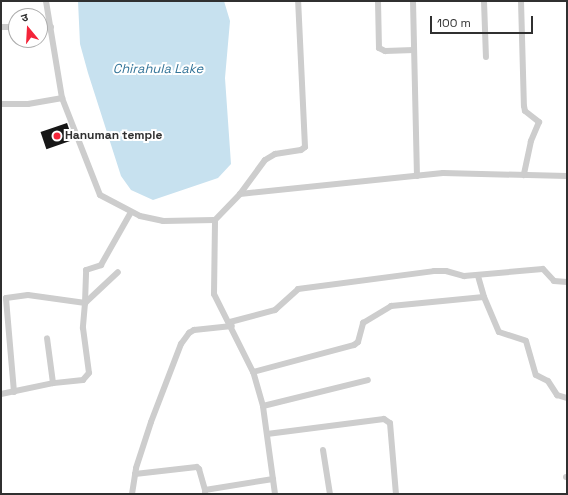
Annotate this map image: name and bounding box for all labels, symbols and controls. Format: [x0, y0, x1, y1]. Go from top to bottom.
north arrow [8, 8, 48, 48]
scale bar [432, 8, 535, 34]
text: उ [19, 10, 30, 25]
text: 100 m [437, 15, 471, 31]
water label: Chirahula Lake [113, 61, 203, 77]
place label: Hanuman temple [65, 129, 162, 143]
marker: Hanuman temple [52, 131, 62, 141]

